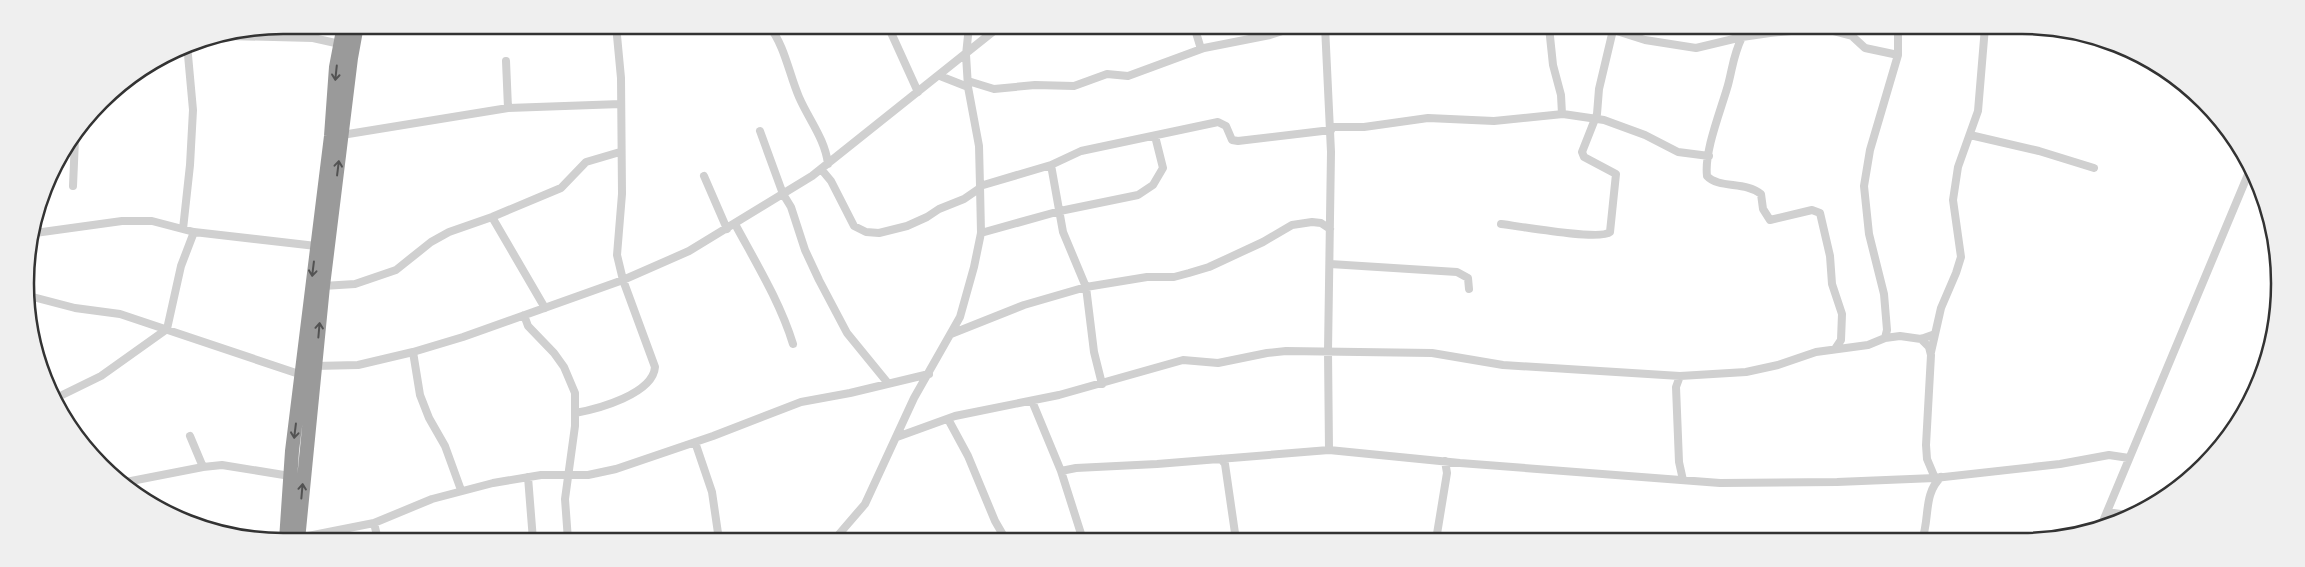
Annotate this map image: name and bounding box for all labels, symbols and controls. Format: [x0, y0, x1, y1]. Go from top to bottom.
one-way arrow [331, 65, 340, 81]
one-way arrow [333, 160, 343, 176]
one-way arrow [308, 261, 318, 277]
one-way arrow [314, 322, 324, 338]
one-way arrow [289, 422, 299, 438]
one-way arrow [297, 483, 307, 499]

